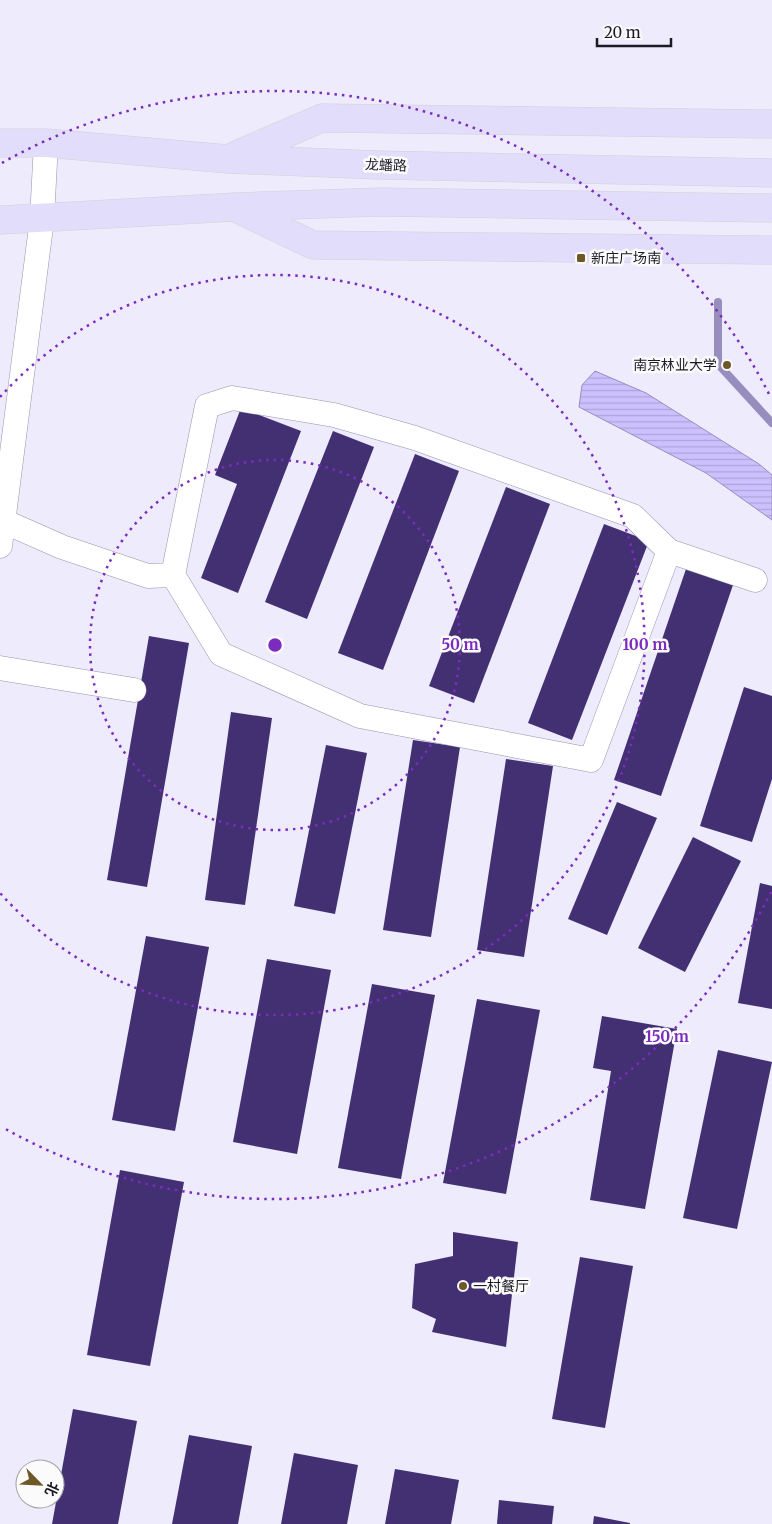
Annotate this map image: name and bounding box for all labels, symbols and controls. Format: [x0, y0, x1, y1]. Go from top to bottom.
scale bar [597, 15, 671, 47]
text: 20 m [604, 23, 641, 42]
street label: 龙蟠路 [365, 155, 407, 175]
place label: 新庄广场南 [591, 249, 661, 267]
marker: 新庄广场南 [575, 252, 587, 264]
place label: 南京林业大学 [633, 356, 717, 374]
marker: 南京林业大学 [721, 359, 733, 371]
text: 50 m [441, 635, 479, 654]
text: 100 m [623, 635, 667, 654]
centre of rings [266, 636, 284, 654]
text: 150 m [645, 1027, 689, 1046]
place label: 一村餐厅 [473, 1277, 529, 1295]
marker: 一村餐厅 [457, 1280, 469, 1292]
north arrow [15, 1459, 65, 1509]
text: 北 [41, 1479, 63, 1499]

